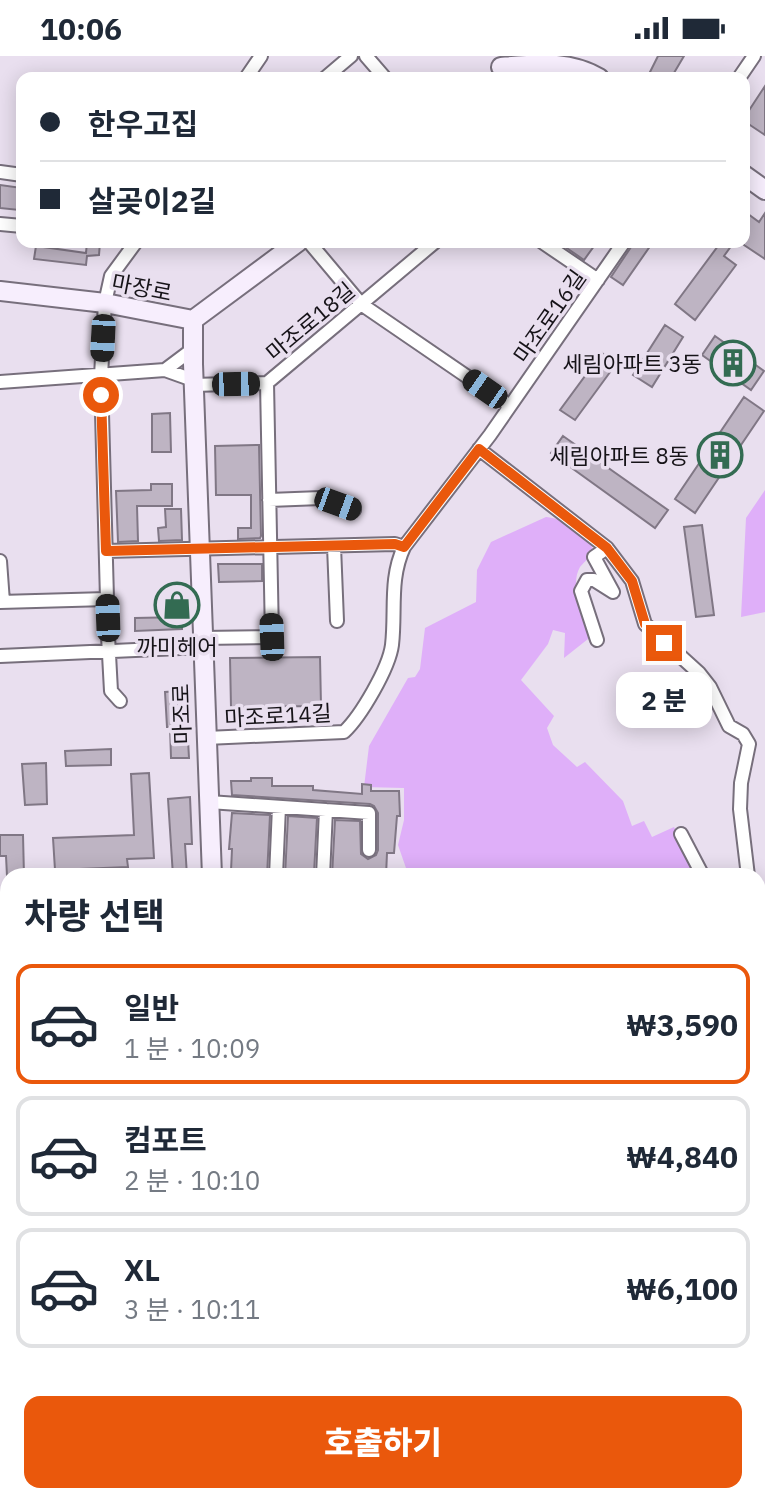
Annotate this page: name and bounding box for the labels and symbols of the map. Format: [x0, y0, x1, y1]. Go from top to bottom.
street label: 마조로16길 [506, 264, 592, 368]
street label: 마장로 [109, 267, 175, 307]
street label: 마조로18길 [260, 275, 360, 367]
car [90, 313, 116, 363]
building icon: 세림아파트 3동 [709, 339, 757, 387]
place label: 세림아파트 3동 [562, 349, 702, 378]
car [458, 365, 512, 413]
car [212, 372, 260, 396]
route start [83, 377, 119, 413]
building icon: 세림아파트 8동 [696, 431, 744, 479]
place label: 세림아파트 8동 [549, 441, 689, 470]
car [311, 485, 365, 523]
shop icon: 까미헤어 [153, 581, 201, 629]
car [95, 594, 121, 642]
car [259, 613, 285, 661]
route end [646, 625, 682, 661]
place label: 까미헤어 [137, 632, 217, 661]
callout: 2 분 [616, 671, 712, 727]
street label: 마조로 [165, 683, 197, 745]
street label: 마조로14길 [224, 698, 332, 732]

